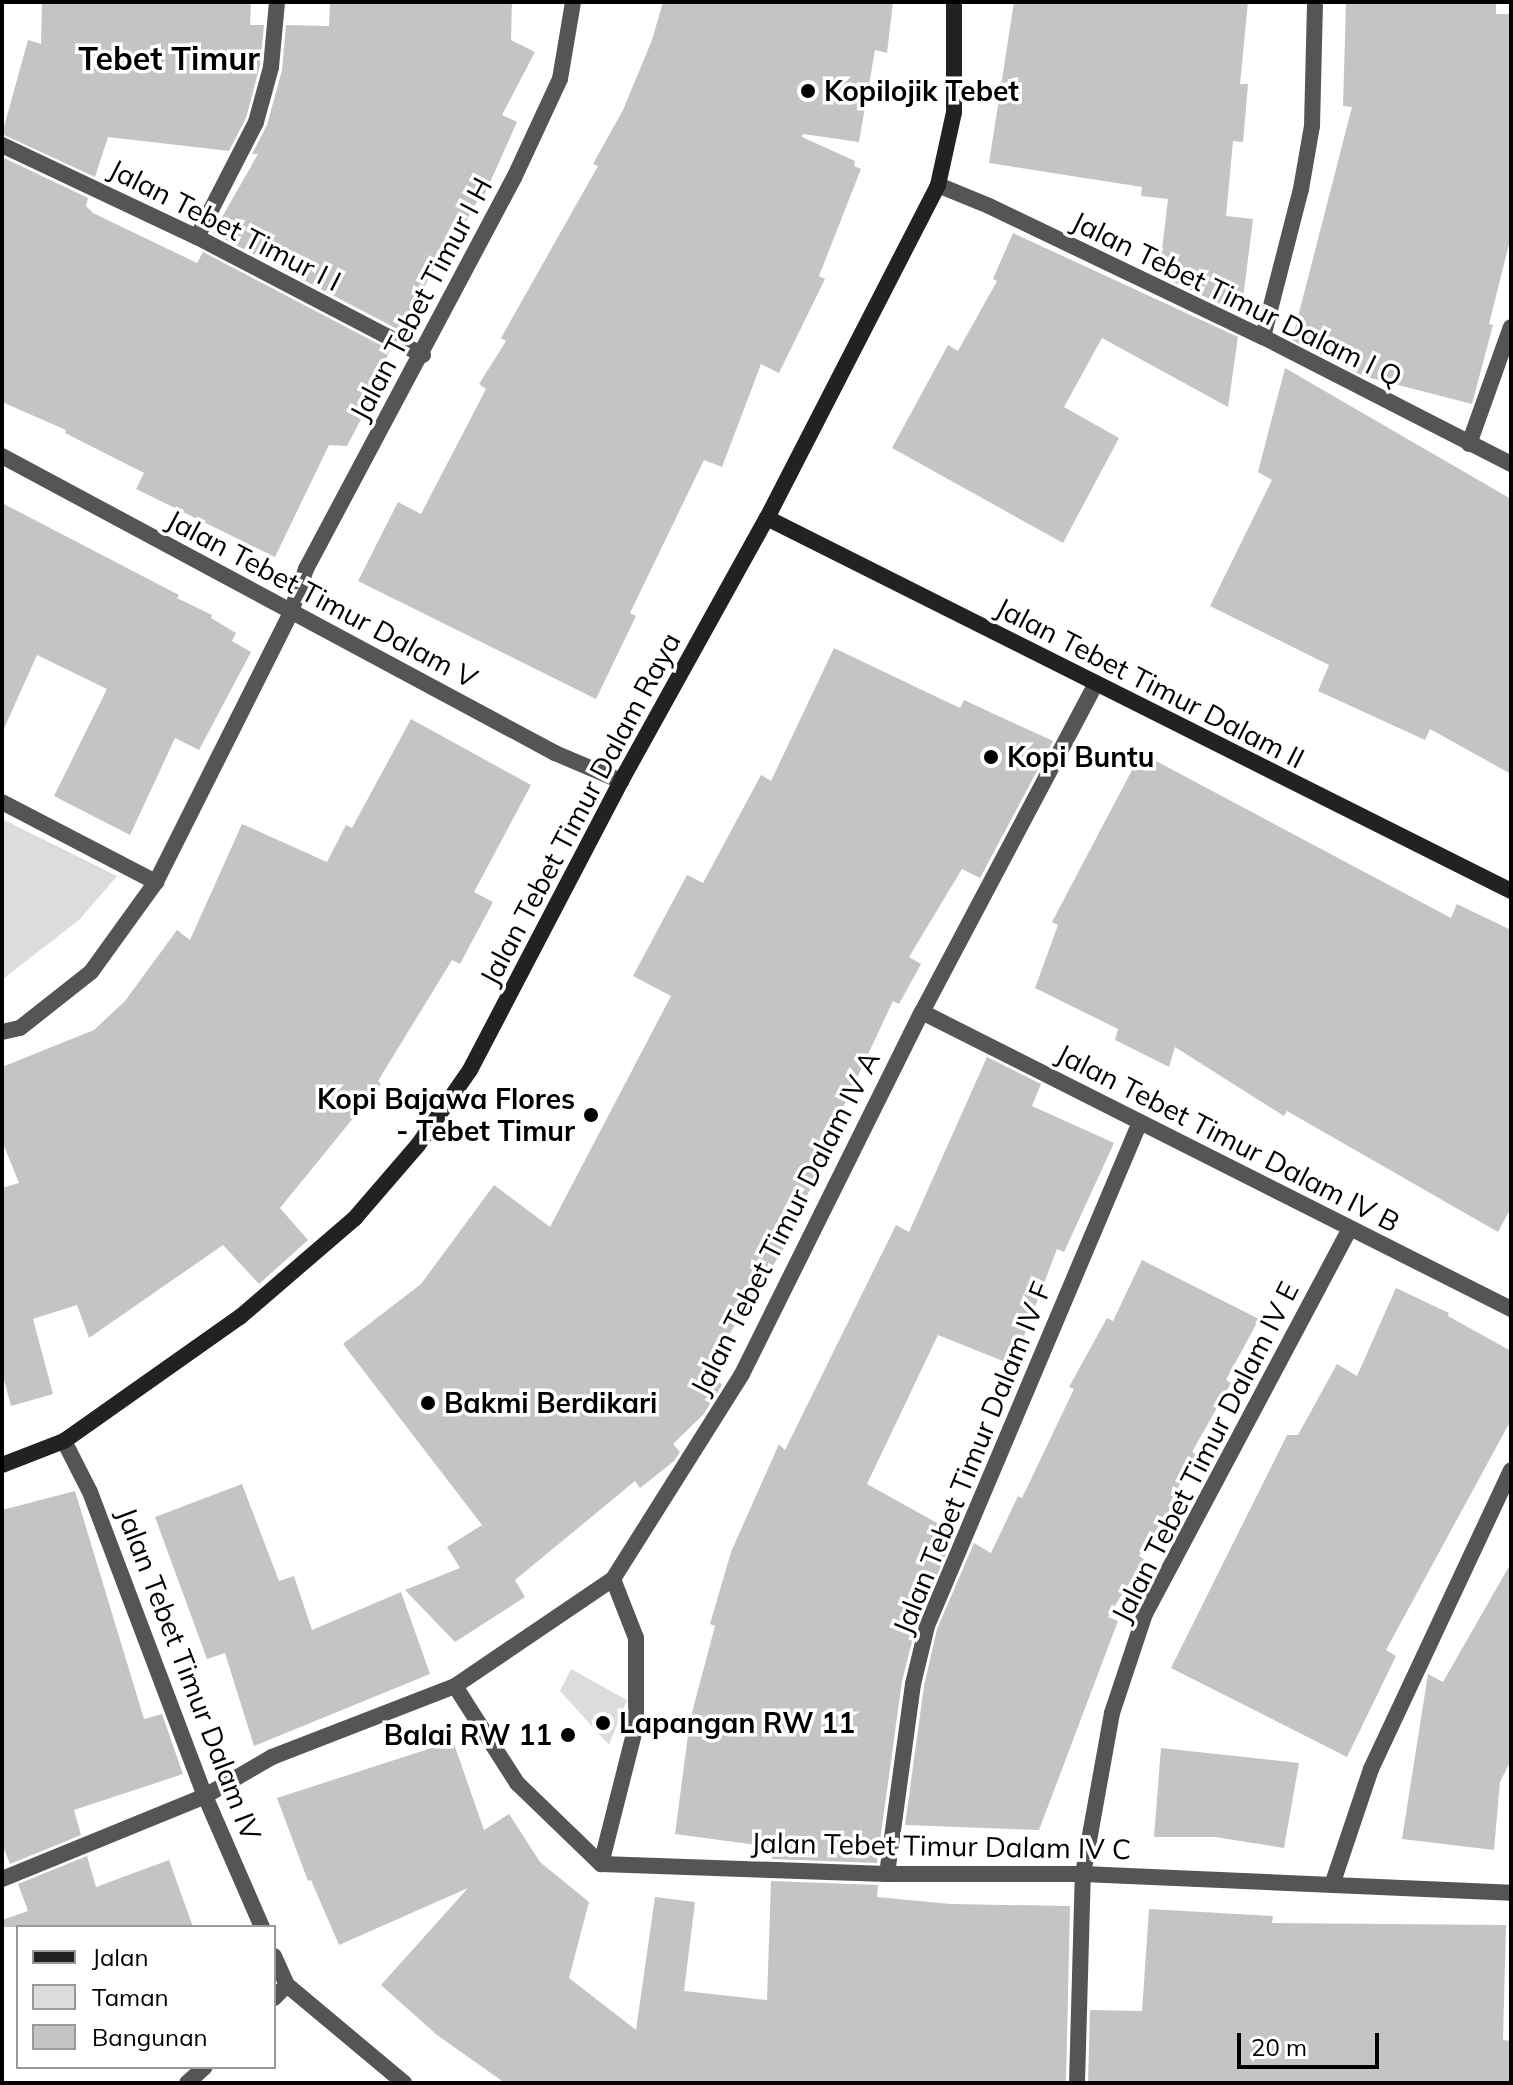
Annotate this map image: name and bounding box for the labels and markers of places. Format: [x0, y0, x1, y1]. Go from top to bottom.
place label: Kopilojik Tebet [824, 74, 1019, 108]
marker: Kopilojik Tebet [799, 82, 817, 100]
place label: Kopi Buntu [1007, 740, 1154, 774]
marker: Kopi Buntu [982, 748, 1000, 766]
place label: Kopi Bajawa Flores - Tebet Timur [317, 1082, 575, 1148]
marker: Kopi Bajawa Flores - Tebet Timur [582, 1106, 600, 1124]
place label: Bakmi Berdikari [444, 1386, 657, 1420]
marker: Bakmi Berdikari [419, 1394, 437, 1412]
place label: Lapangan RW 11 [619, 1706, 855, 1740]
marker: Lapangan RW 11 [594, 1714, 612, 1732]
place label: Balai RW 11 [384, 1718, 552, 1752]
marker: Balai RW 11 [559, 1726, 577, 1744]

